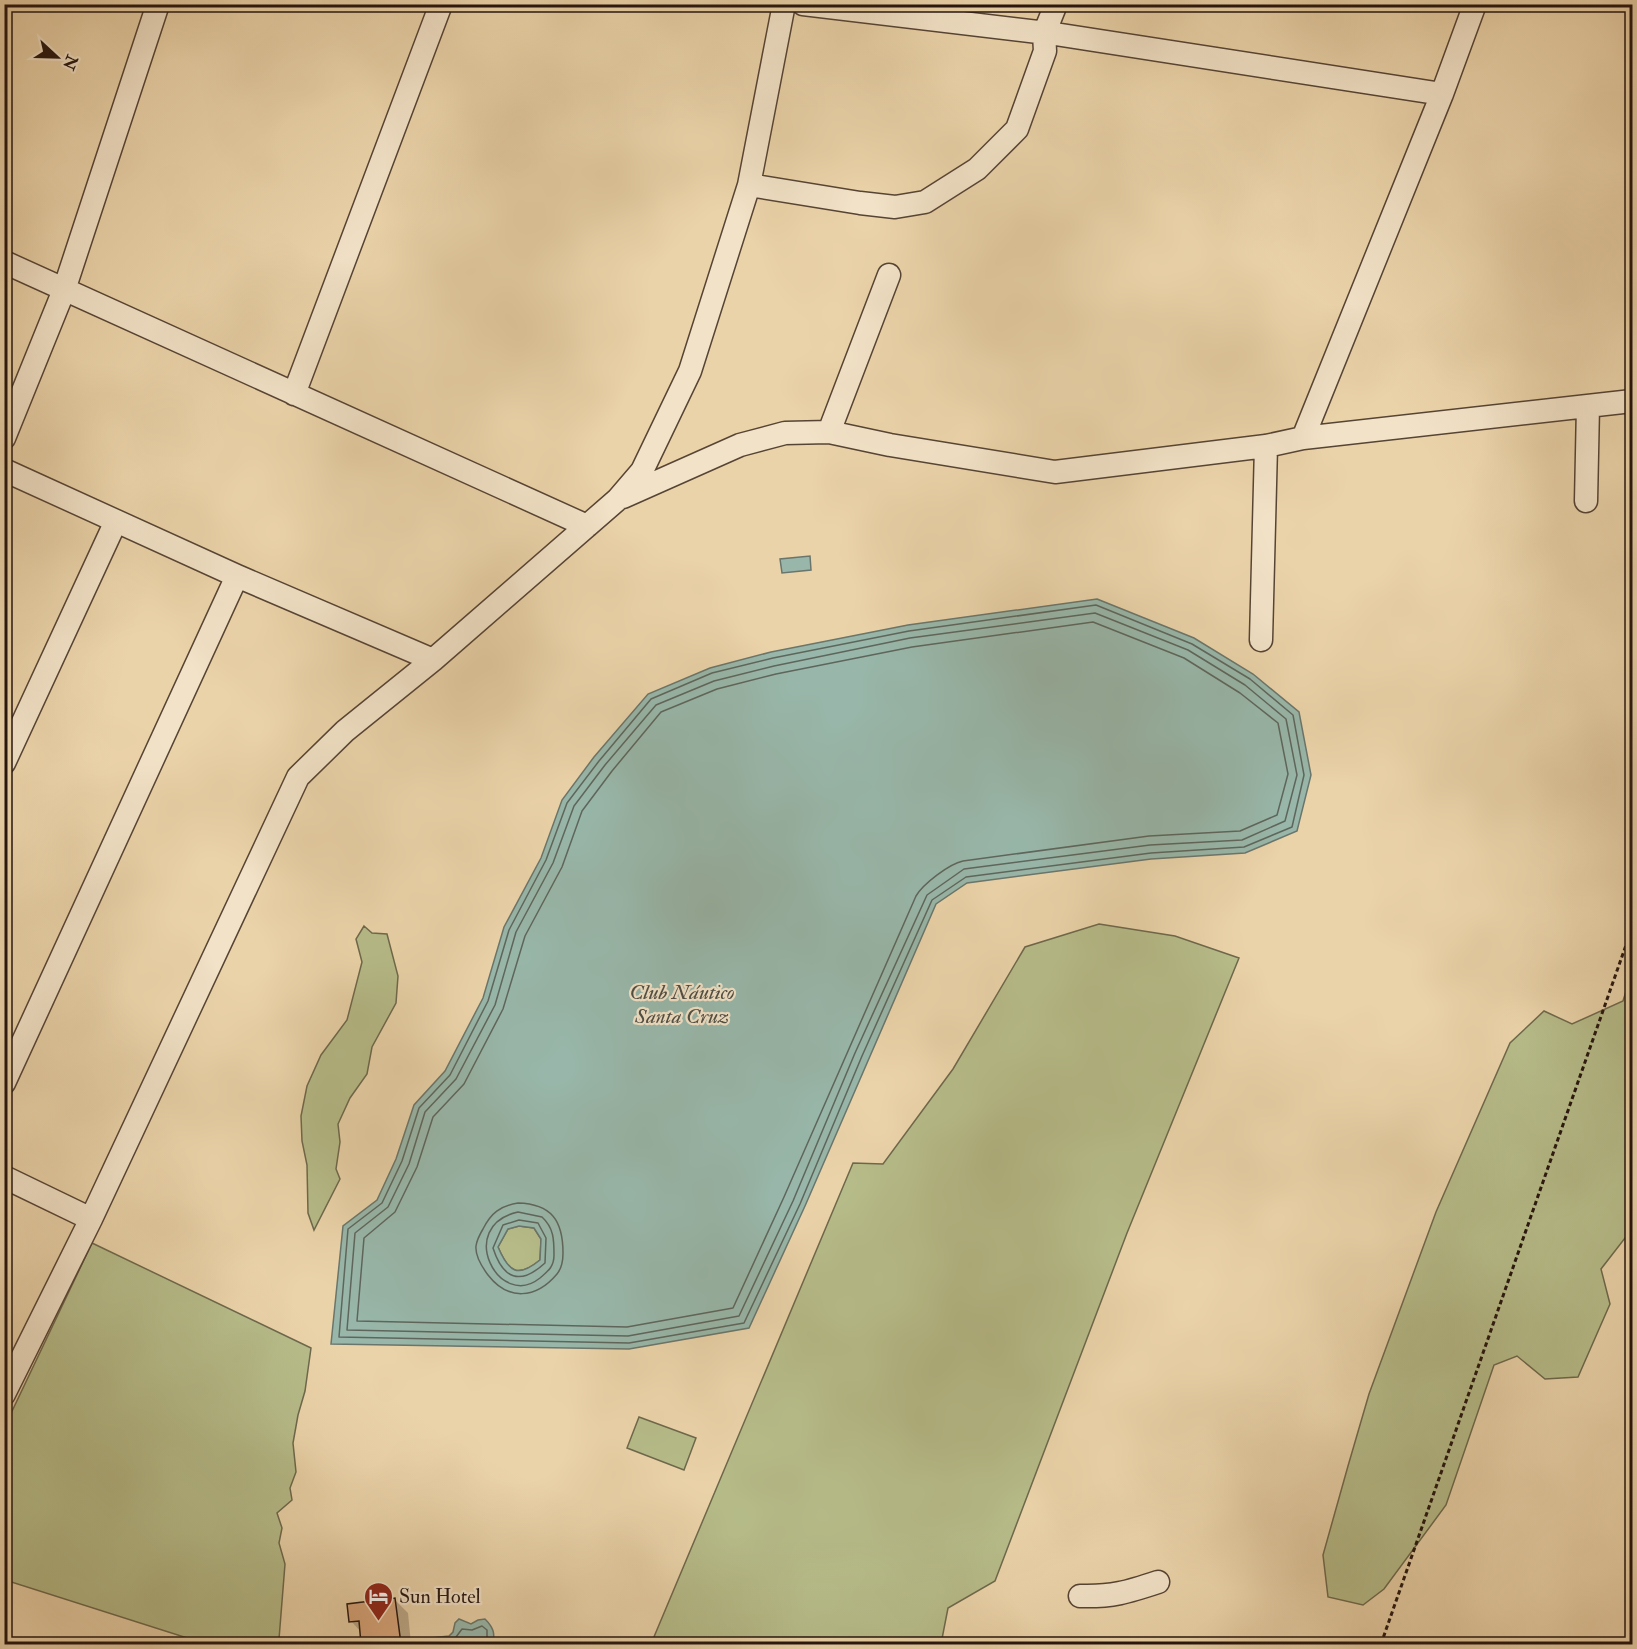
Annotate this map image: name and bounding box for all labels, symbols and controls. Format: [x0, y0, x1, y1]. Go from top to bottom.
north arrow [27, 27, 87, 87]
text: N [58, 51, 82, 73]
water label: Club Náutico Santa Cruz [629, 979, 735, 1030]
hotel icon: Sun Hotel [362, 1580, 394, 1622]
place label: Sun Hotel [399, 1584, 481, 1609]

